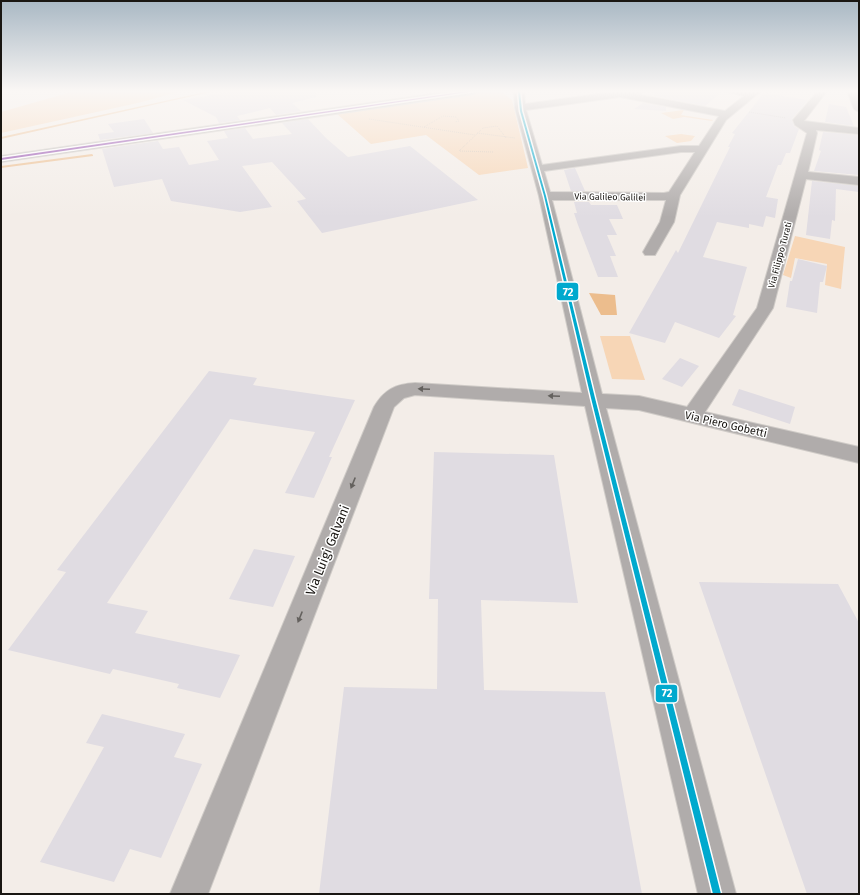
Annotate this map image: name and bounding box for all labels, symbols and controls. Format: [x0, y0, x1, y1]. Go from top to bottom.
street label: Via Galileo Galilei [574, 191, 646, 203]
street label: Via Filippo Turati [766, 221, 794, 289]
line badge: 72 [556, 282, 579, 301]
text: 72 [563, 286, 574, 299]
one-way arrow [418, 386, 430, 393]
one-way arrow [548, 393, 560, 400]
street label: Via Piero Gobetti [684, 409, 768, 440]
one-way arrow [350, 478, 356, 489]
street label: Via Luigi Galvani [302, 503, 352, 598]
one-way arrow [296, 611, 302, 623]
line badge: 72 [655, 684, 678, 703]
text: 72 [662, 687, 673, 700]

